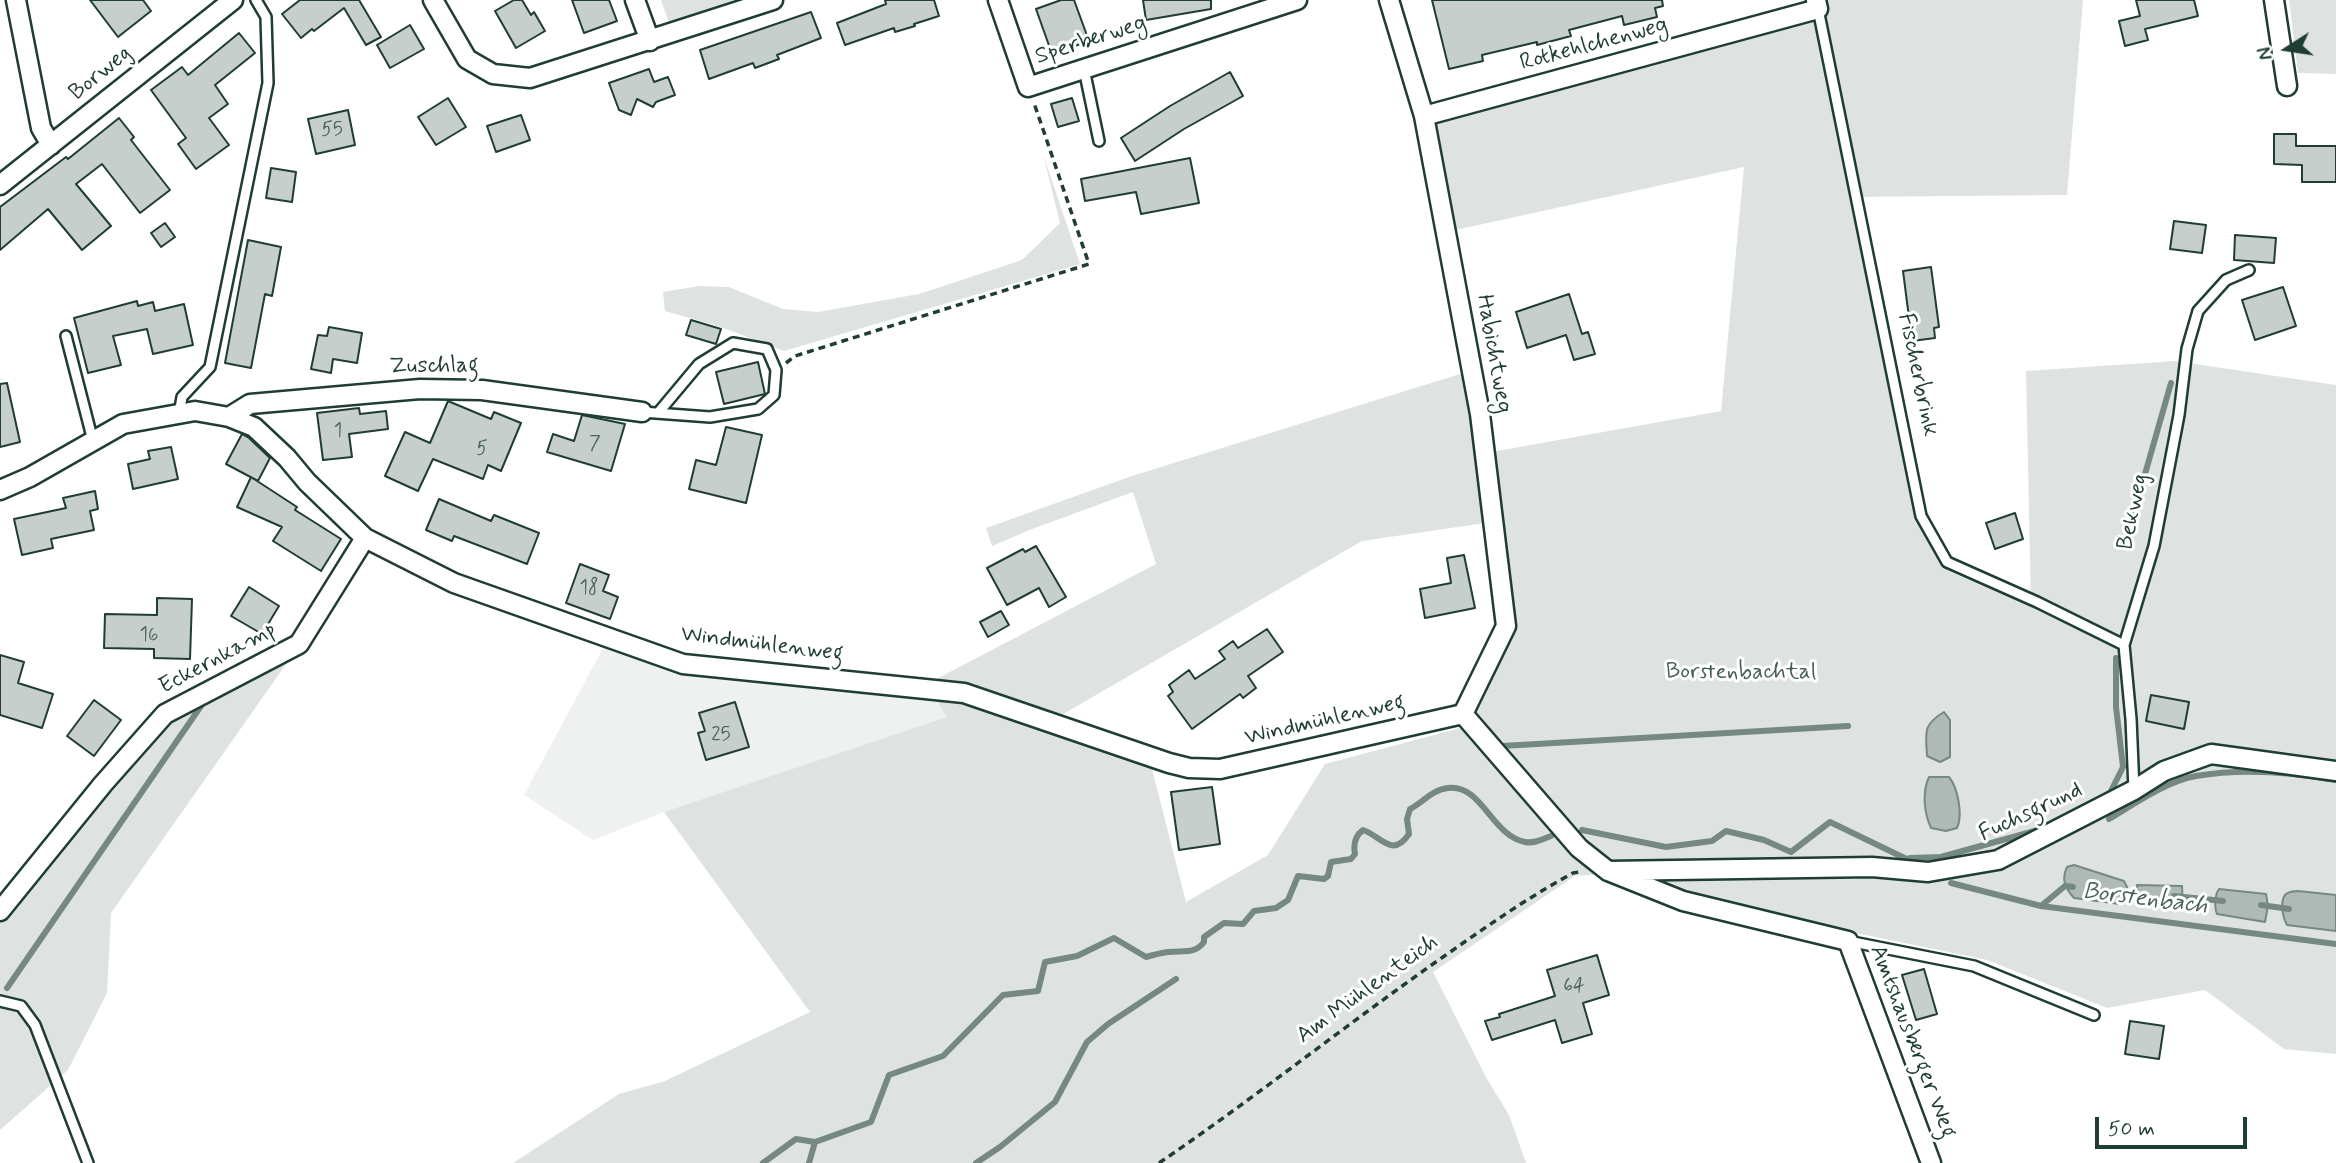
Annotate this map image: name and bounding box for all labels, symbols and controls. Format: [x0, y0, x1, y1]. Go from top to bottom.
street label: Sperberweg [1032, 10, 1150, 72]
street label: Rotkehlchenweg [1517, 12, 1671, 78]
north arrow [2252, 14, 2322, 84]
street label: Borweg [64, 40, 138, 108]
text: N [2252, 45, 2280, 62]
house number: 55 [321, 120, 343, 142]
street label: Habichtweg [1469, 292, 1517, 416]
street label: Fischerbrink [1890, 311, 1944, 439]
street label: Zuschlag [389, 352, 479, 382]
house number: 1 [334, 421, 342, 443]
house number: 7 [589, 434, 601, 456]
house number: 5 [476, 439, 488, 461]
street label: Bekweg [2112, 471, 2156, 553]
house number: 18 [580, 578, 598, 600]
street label: Eckernkamp [155, 617, 281, 701]
street label: Windmühlenweg [679, 621, 845, 669]
house number: 16 [140, 625, 158, 647]
park label: Borstenbachtal [1666, 659, 1816, 687]
street label: Windmühlenweg [1242, 689, 1408, 753]
house number: 25 [711, 725, 731, 747]
street label: Fuchsgrund [1975, 777, 2087, 849]
water label: Borstenbach [2081, 878, 2209, 922]
street label: Am Mühlenteich [1292, 929, 1444, 1051]
street label: Amtshausberger Weg [1862, 942, 1962, 1142]
house number: 64 [1563, 976, 1585, 998]
scale bar [2098, 1104, 2250, 1148]
text: 50 m [2108, 1115, 2155, 1143]

